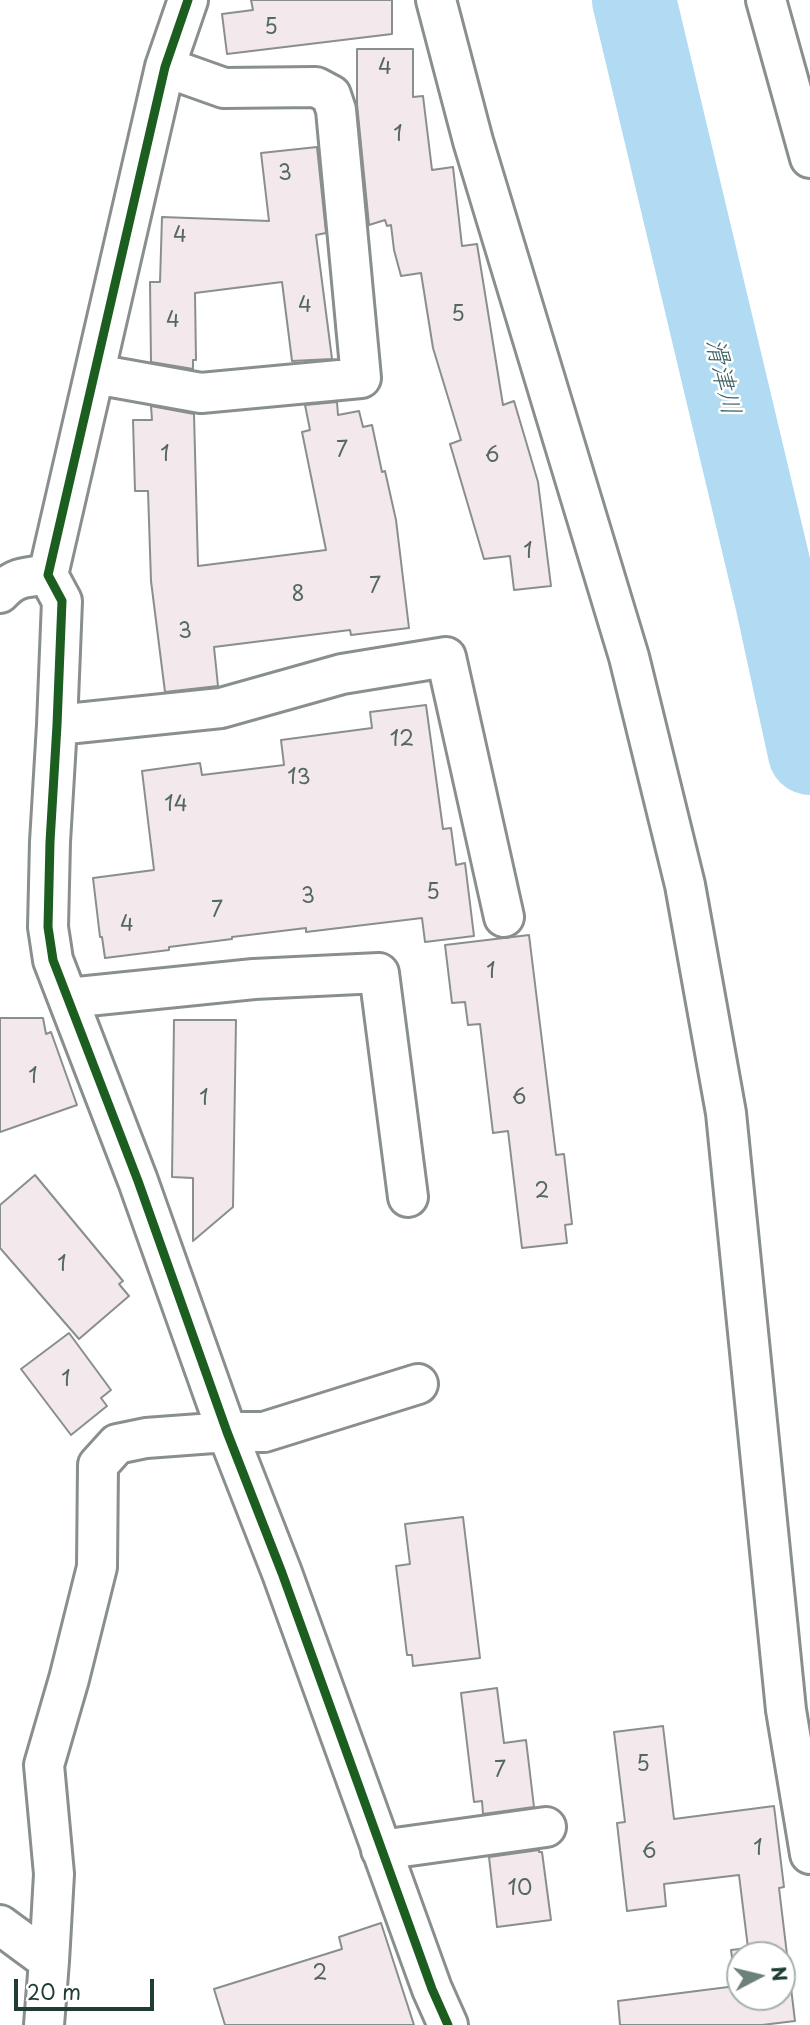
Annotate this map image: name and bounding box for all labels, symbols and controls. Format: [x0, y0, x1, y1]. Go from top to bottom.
house number: 5 [264, 15, 278, 41]
house number: 4 [378, 55, 392, 81]
house number: 1 [393, 122, 403, 148]
house number: 3 [278, 161, 292, 187]
house number: 4 [173, 223, 187, 249]
house number: 4 [298, 293, 312, 319]
house number: 5 [451, 302, 465, 328]
house number: 4 [166, 308, 180, 334]
water label: 滑津川 [698, 335, 746, 419]
house number: 7 [336, 438, 348, 464]
house number: 1 [160, 442, 170, 468]
house number: 6 [485, 443, 499, 469]
house number: 1 [523, 539, 533, 565]
house number: 7 [369, 574, 381, 600]
house number: 8 [291, 582, 305, 608]
house number: 3 [178, 619, 192, 645]
house number: 12 [390, 727, 414, 753]
house number: 13 [287, 765, 311, 791]
house number: 14 [164, 792, 188, 818]
house number: 5 [426, 880, 440, 906]
house number: 3 [301, 884, 315, 910]
house number: 7 [211, 898, 223, 924]
house number: 4 [120, 912, 134, 938]
house number: 1 [486, 959, 496, 985]
house number: 1 [28, 1064, 38, 1090]
house number: 6 [512, 1085, 526, 1111]
house number: 1 [199, 1086, 209, 1112]
house number: 2 [535, 1179, 549, 1205]
house number: 1 [57, 1252, 67, 1278]
house number: 1 [61, 1367, 71, 1393]
house number: 5 [636, 1752, 650, 1778]
house number: 7 [494, 1758, 506, 1784]
house number: 1 [753, 1836, 763, 1862]
house number: 6 [642, 1839, 656, 1865]
house number: 10 [508, 1876, 532, 1902]
north arrow [726, 1941, 796, 2011]
house number: 2 [313, 1961, 327, 1987]
text: N [765, 1965, 795, 1983]
scale bar [18, 1966, 158, 2010]
text: 20 m [27, 1975, 81, 2007]

